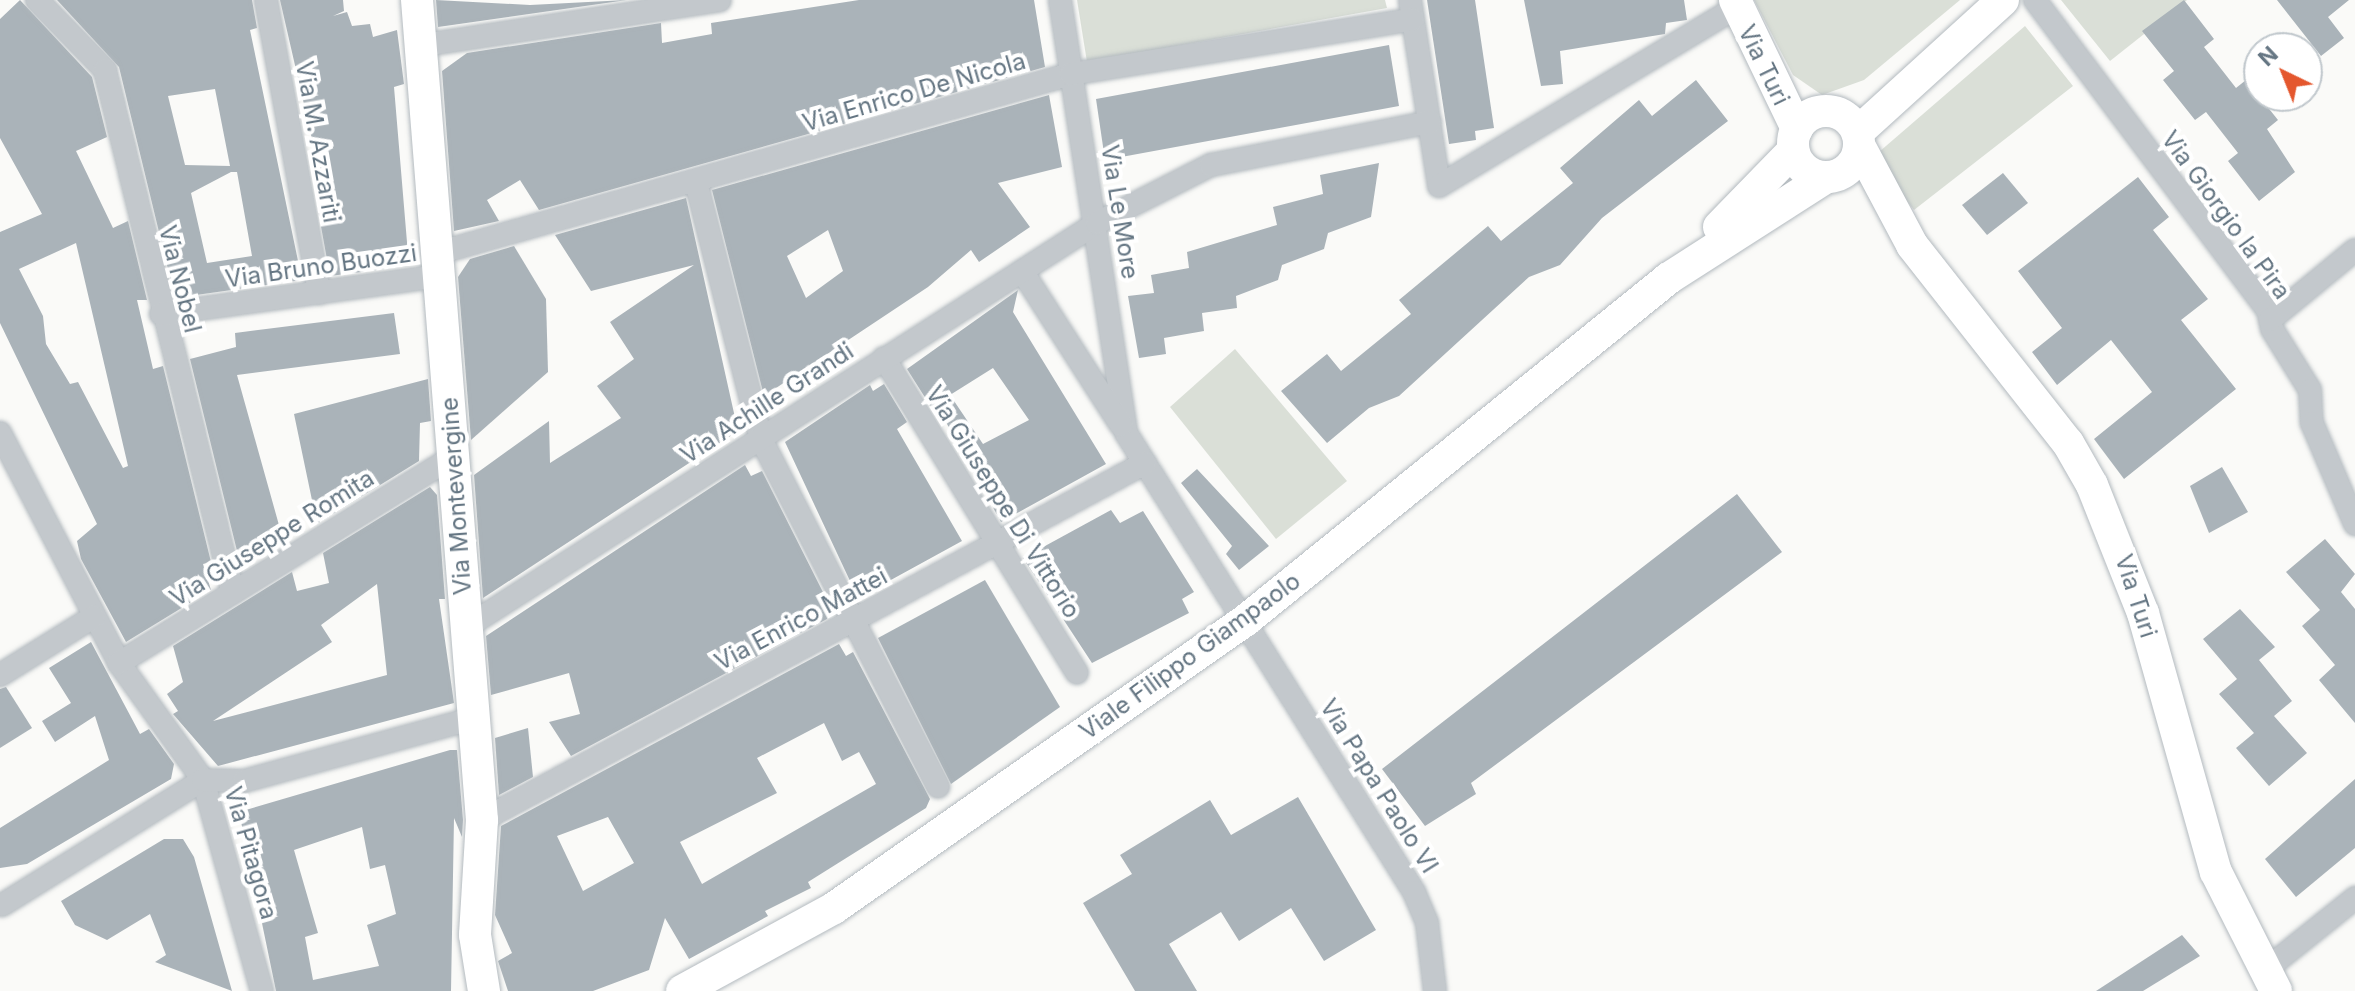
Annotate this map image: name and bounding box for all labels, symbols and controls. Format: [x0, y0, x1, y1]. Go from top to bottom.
street label: Via Turi [1732, 20, 1796, 110]
north arrow [2243, 32, 2323, 112]
text: N [2253, 41, 2283, 71]
street label: Via Enrico De Nicola [799, 46, 1029, 138]
street label: Via M. Azzariti [290, 59, 346, 225]
street label: Via Giorgio la Pira [2155, 125, 2297, 305]
street label: Via Le More [1095, 143, 1145, 281]
street label: Via Nobel [153, 222, 207, 336]
street label: Via Bruno Buozzi [223, 238, 419, 294]
street label: Via Achille Grandi [675, 336, 859, 470]
street label: Via Giuseppe Di Vittorio [920, 381, 1086, 623]
street label: Via Montevergine [435, 396, 477, 596]
street label: Via Giuseppe Romita [165, 464, 379, 612]
street label: Via Turi [2109, 551, 2163, 641]
street label: Via Enrico Mattei [710, 561, 892, 677]
street label: Viale Filippo Giampaolo [1074, 566, 1306, 746]
street label: Via Papa Paolo VI [1314, 694, 1444, 878]
street label: Via Pitagora [218, 783, 284, 923]

